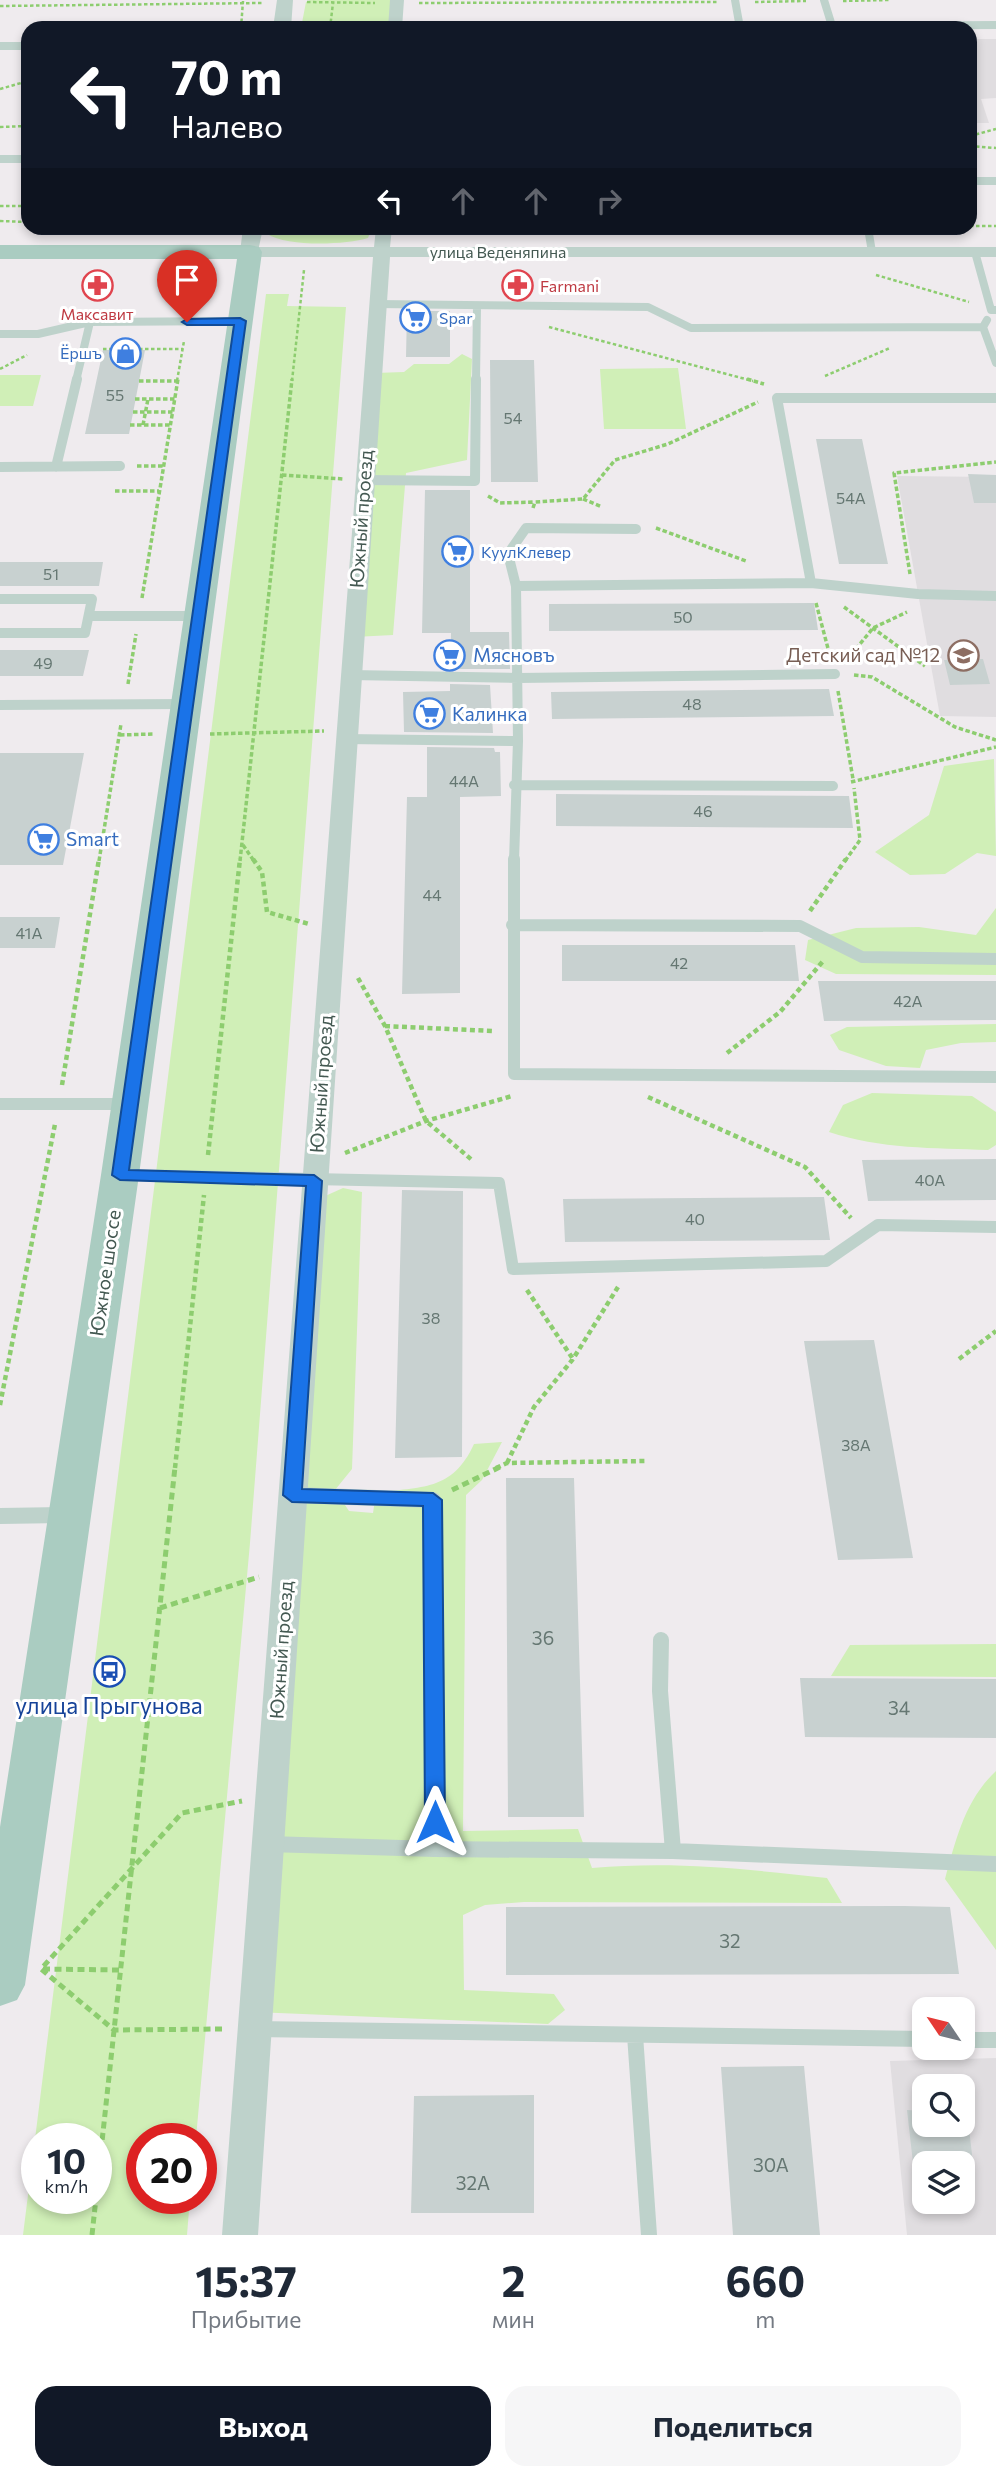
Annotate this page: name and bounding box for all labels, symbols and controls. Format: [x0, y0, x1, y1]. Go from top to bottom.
text: 70 m [171, 45, 282, 105]
icon: left [56, 49, 147, 140]
text: Налево [171, 105, 283, 145]
icon: left [371, 182, 409, 220]
icon: ahead [444, 182, 482, 220]
icon: ahead [517, 182, 555, 220]
icon: right [590, 182, 628, 220]
street label: улица Веденяпина [430, 242, 566, 261]
pin [157, 250, 217, 322]
icon: arrive [168, 261, 206, 299]
pharmacy icon: Максавит [80, 268, 114, 302]
pharmacy icon: Farmani [500, 269, 534, 303]
place label: Farmani [540, 276, 599, 295]
supermarket icon: Spar [399, 301, 433, 335]
place label: Максавит [60, 304, 134, 323]
place label: Spar [439, 308, 473, 327]
shop icon: Ёршъ [108, 336, 142, 370]
place label: Ёршъ [60, 343, 102, 362]
house number: 55 [106, 385, 124, 404]
house number: 54 [504, 408, 523, 427]
street label: Южный проезд [344, 449, 377, 589]
house number: 54А [836, 488, 866, 507]
supermarket icon: КуулКлевер [441, 535, 475, 569]
place label: КуулКлевер [481, 542, 571, 561]
house number: 51 [43, 564, 59, 583]
house number: 50 [673, 607, 693, 626]
supermarket icon: Мясновъ [433, 638, 467, 672]
school or university icon: Детский сад №12 [946, 638, 980, 672]
place label: Мясновъ [473, 643, 555, 666]
place label: Детский сад №12 [786, 643, 940, 666]
house number: 49 [33, 653, 53, 672]
house number: 48 [682, 694, 702, 713]
supermarket icon: Калинка [412, 697, 446, 731]
place label: Калинка [452, 702, 527, 725]
house number: 44А [449, 771, 479, 790]
house number: 46 [693, 801, 713, 820]
supermarket icon: Smart [26, 822, 60, 856]
place label: Smart [66, 827, 119, 850]
house number: 44 [422, 885, 442, 904]
house number: 41А [16, 923, 43, 942]
house number: 42 [670, 953, 688, 972]
house number: 42А [893, 991, 923, 1010]
street label: Южный проезд [304, 1014, 337, 1154]
house number: 40А [915, 1170, 945, 1189]
street label: Южное шоссе [84, 1208, 125, 1338]
house number: 40 [685, 1209, 705, 1228]
house number: 38 [422, 1308, 440, 1327]
house number: 38А [841, 1435, 871, 1454]
street label: Южный проезд [264, 1580, 297, 1720]
house number: 36 [532, 1626, 554, 1649]
bus stop icon: улица Прыгунова [92, 1655, 126, 1689]
place label: улица Прыгунова [15, 1691, 203, 1719]
house number: 34 [888, 1696, 910, 1719]
position arrow [398, 1785, 472, 1859]
house number: 32 [719, 1929, 741, 1952]
north arrow [912, 1997, 975, 2060]
map controls [912, 1997, 975, 2214]
button: search [912, 2074, 975, 2137]
speed limit sign: 20 [126, 2123, 217, 2214]
text: 10 [47, 2138, 86, 2181]
button: layers [912, 2151, 975, 2214]
house number: 30А [753, 2153, 789, 2176]
house number: 32А [456, 2171, 490, 2194]
text: km/h [45, 2175, 88, 2197]
text: 15:37 [195, 2254, 297, 2306]
text: 2 [501, 2254, 525, 2306]
text: 660 [725, 2254, 805, 2306]
text: Прибытие [191, 2305, 301, 2333]
text: мин [492, 2305, 535, 2333]
text: m [755, 2305, 775, 2333]
button: Выход [35, 2386, 491, 2466]
button: Поделиться [505, 2386, 961, 2466]

